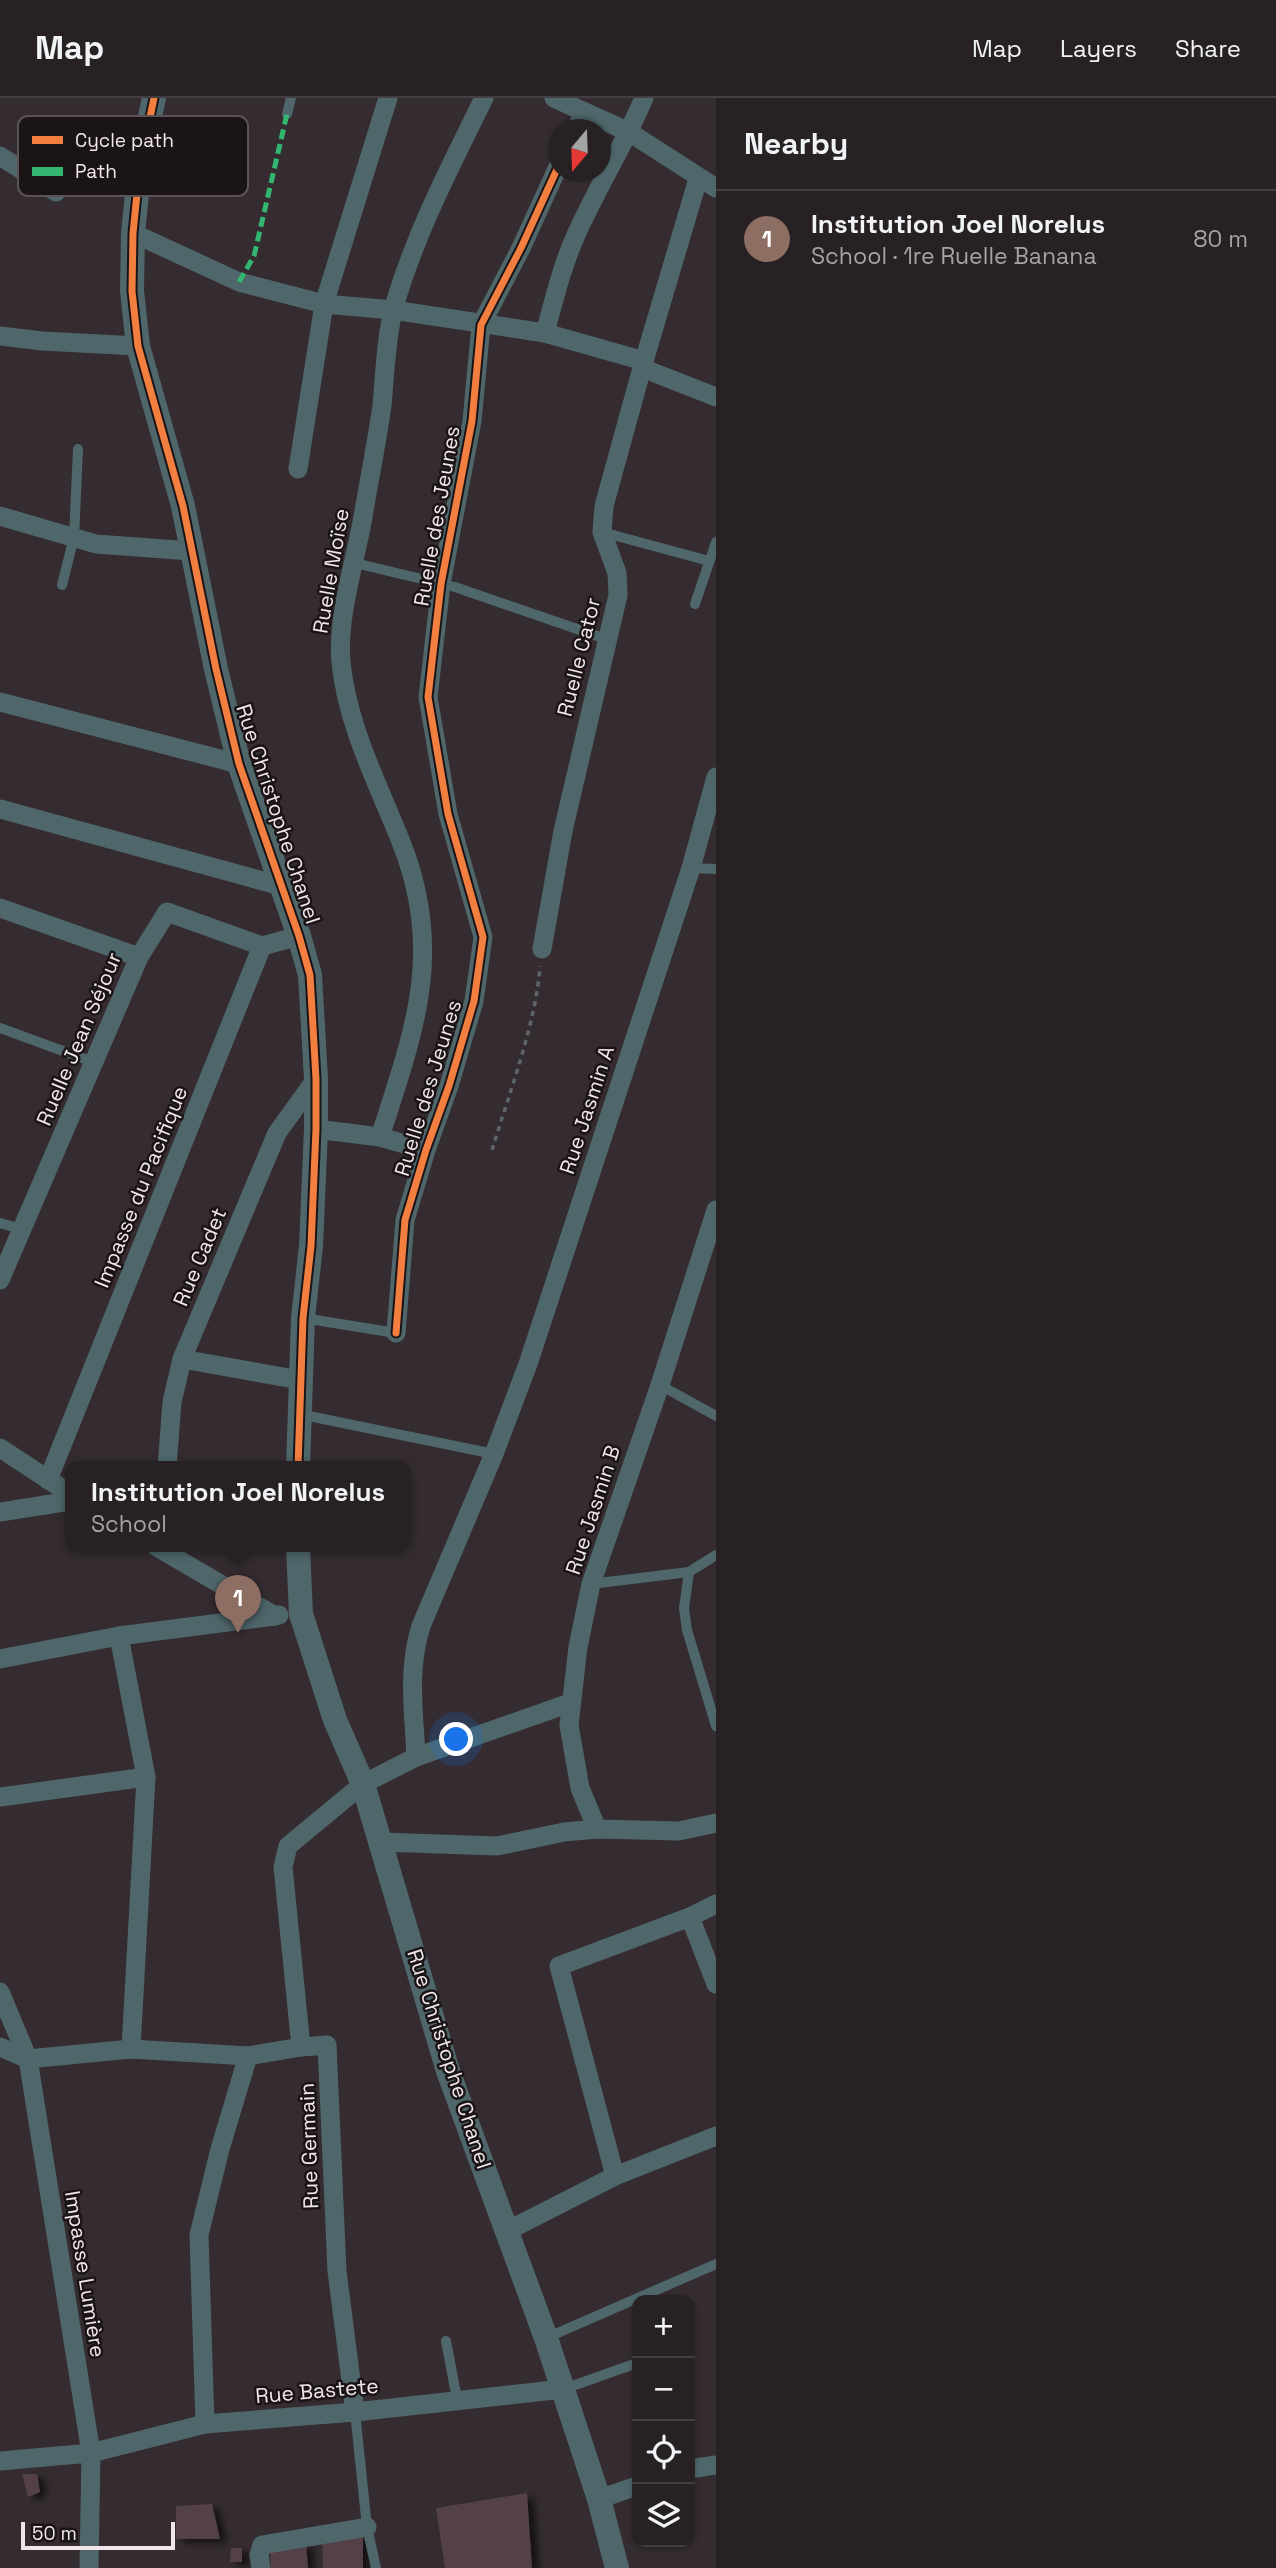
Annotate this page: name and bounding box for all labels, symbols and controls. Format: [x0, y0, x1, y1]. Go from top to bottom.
text: Map [35, 27, 104, 69]
text: Map [972, 33, 1022, 64]
text: Layers [1060, 33, 1137, 64]
text: Share [1175, 33, 1241, 64]
legend [18, 116, 248, 196]
north arrow [548, 119, 611, 182]
text: Nearby [744, 124, 848, 163]
text: Cycle path [75, 128, 174, 153]
text: Path [75, 159, 117, 184]
text: Institution Joel Norelus [811, 207, 1105, 241]
text: 1 [762, 224, 772, 254]
text: 80 m [1193, 224, 1248, 254]
text: School · 1re Ruelle Banana [811, 241, 1097, 271]
street label: Ruelle des Jeunes [407, 424, 466, 608]
street label: Ruelle Moïse [306, 506, 355, 636]
street label: Ruelle Cator [551, 594, 606, 719]
street label: Rue Christophe Chanel [230, 701, 327, 927]
street label: Ruelle Jean Séjour [30, 948, 127, 1129]
street label: Ruelle des Jeunes [388, 997, 467, 1179]
street label: Rue Jasmin A [553, 1042, 620, 1177]
street label: Impasse du Pacifique [88, 1082, 193, 1292]
street label: Rue Cadet [167, 1203, 232, 1310]
street label: Rue Jasmin B [559, 1442, 626, 1578]
popup [65, 1461, 411, 1552]
text: Institution Joel Norelus [91, 1475, 385, 1509]
text: School [91, 1509, 167, 1539]
pin: 1 [215, 1575, 261, 1633]
your location [439, 1722, 473, 1756]
street label: Rue Christophe Chanel [401, 1946, 498, 2172]
street label: Rue Germain [293, 2082, 324, 2210]
street label: Impasse Lumière [59, 2189, 112, 2359]
map controls [632, 2295, 695, 2547]
button: + [632, 2295, 695, 2358]
button: − [632, 2358, 695, 2421]
street label: Rue Bastete [254, 2372, 380, 2409]
button: locate [632, 2421, 695, 2484]
button: layers [632, 2484, 695, 2547]
scale bar [21, 2519, 175, 2551]
text: 50 m [32, 2521, 77, 2546]

